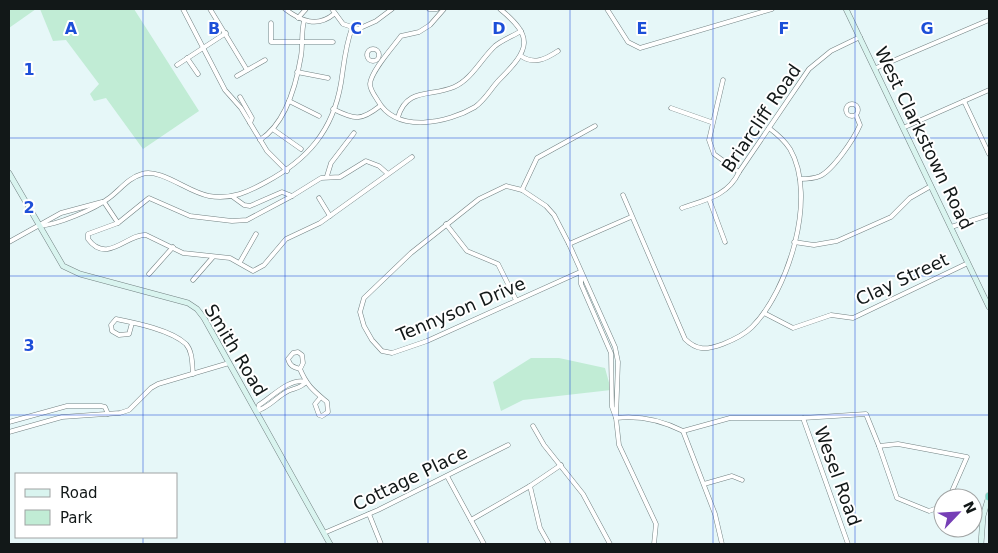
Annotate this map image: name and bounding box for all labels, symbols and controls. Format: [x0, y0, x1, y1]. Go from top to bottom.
text: A [65, 19, 78, 38]
text: B [208, 19, 220, 38]
text: C [350, 19, 362, 38]
text: D [492, 19, 506, 38]
text: E [637, 19, 647, 38]
text: F [779, 19, 789, 38]
text: G [920, 19, 934, 38]
street label: West Clarkstown Road [871, 43, 977, 233]
text: 1 [23, 60, 35, 79]
street label: Briarcliff Road [717, 60, 805, 176]
text: 2 [23, 198, 35, 217]
street label: Clay Street [852, 248, 952, 310]
street label: Tennyson Drive [392, 272, 529, 346]
street label: Smith Road [200, 300, 272, 400]
text: 3 [23, 336, 35, 355]
street label: Wesel Road [810, 423, 866, 529]
street label: Cottage Place [349, 441, 471, 515]
legend [15, 473, 178, 538]
text: Road [60, 484, 98, 502]
north arrow [933, 488, 983, 538]
text: N [960, 499, 980, 516]
text: Park [60, 509, 93, 527]

